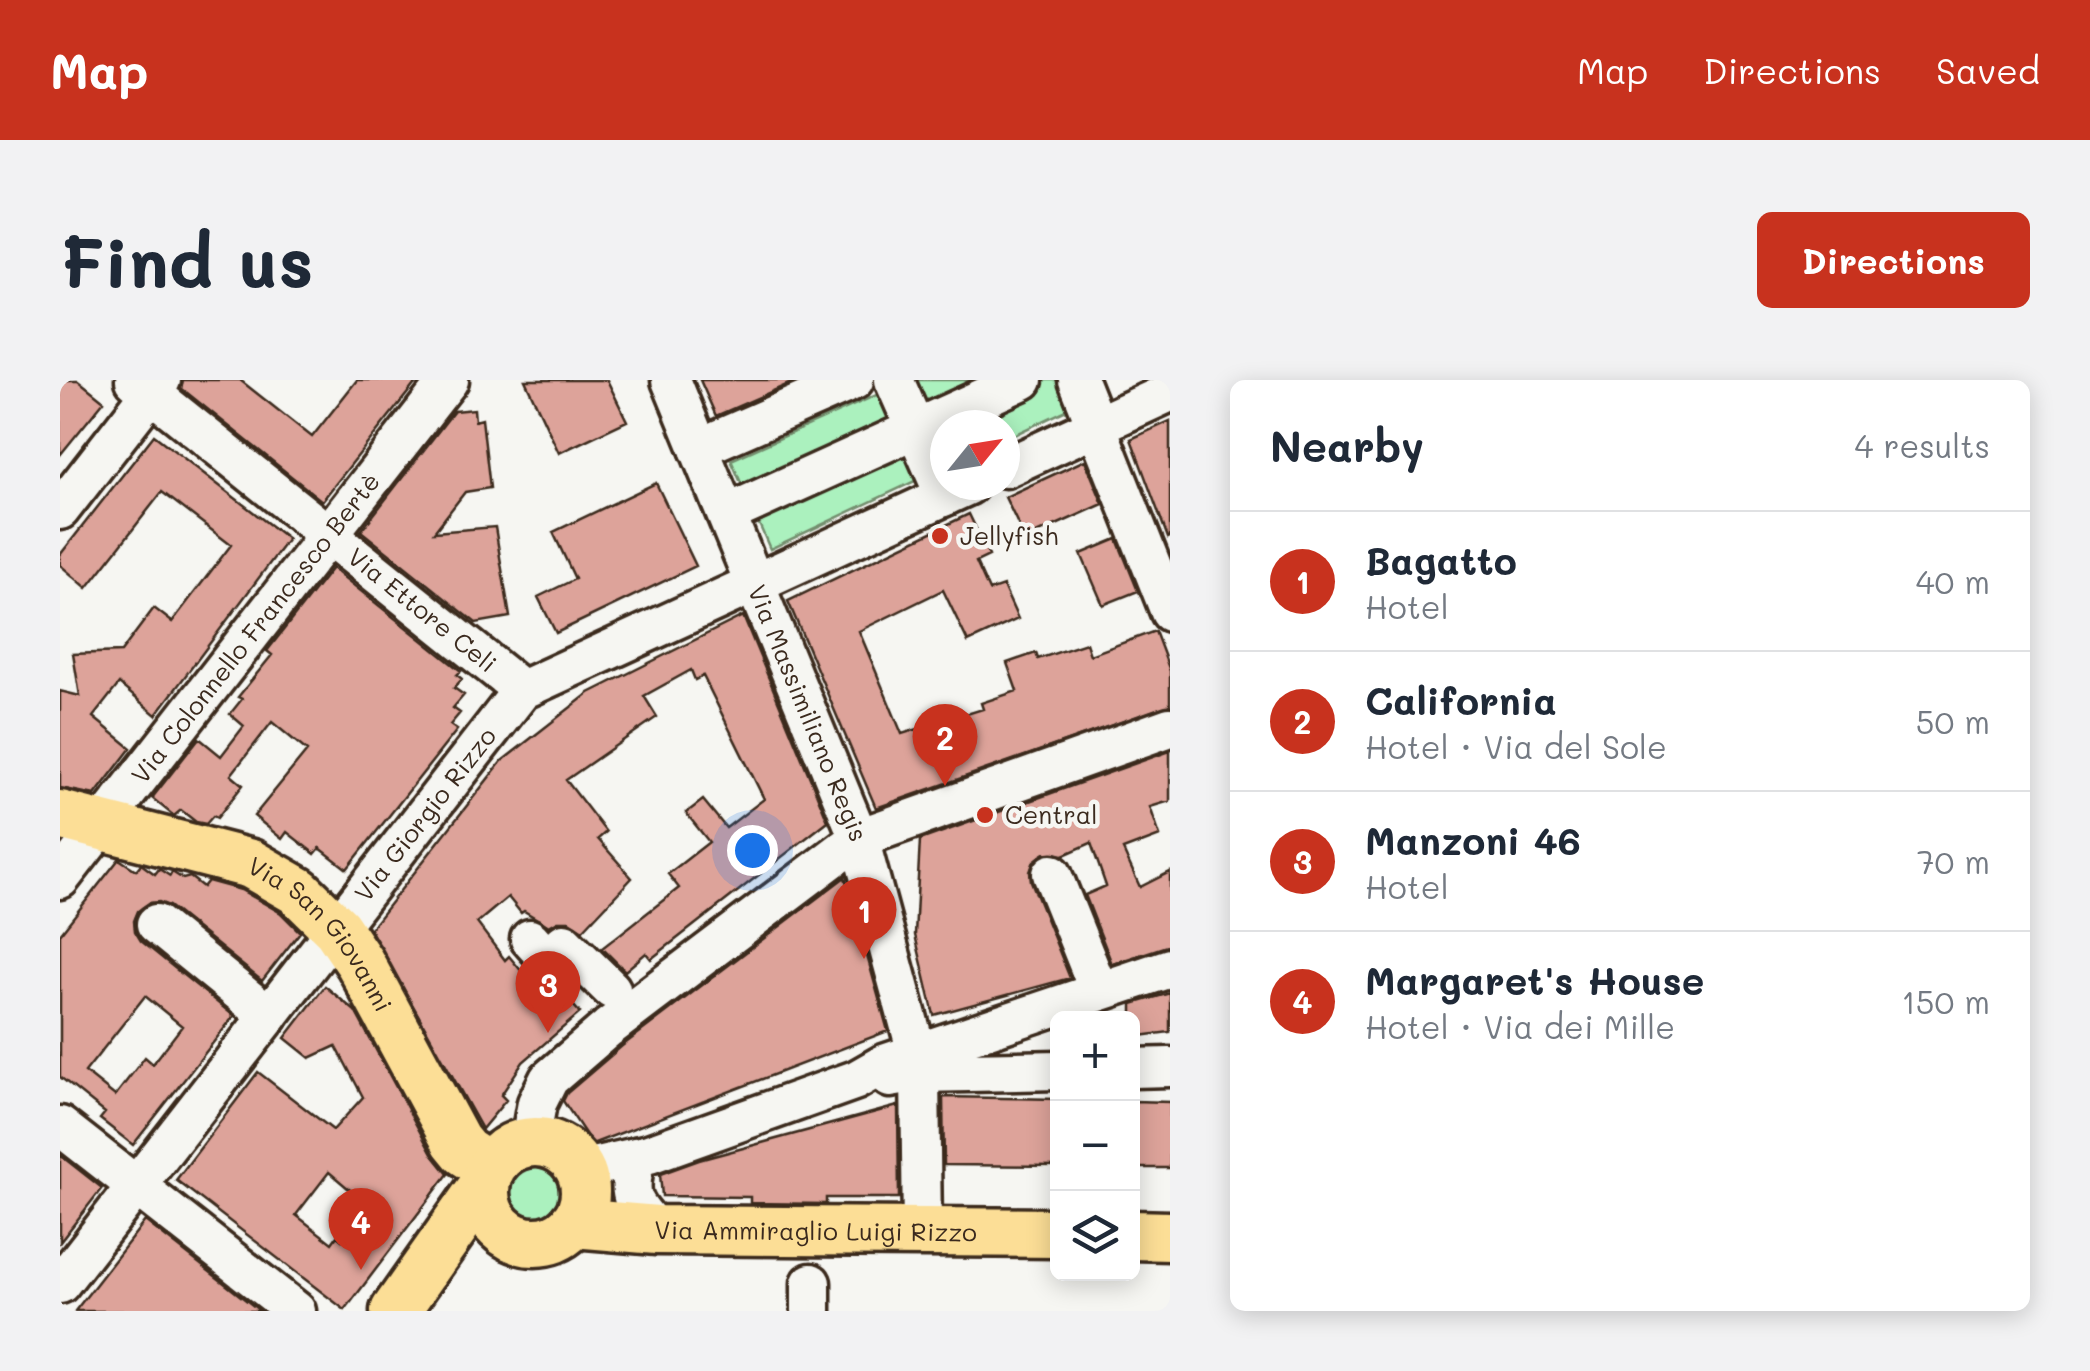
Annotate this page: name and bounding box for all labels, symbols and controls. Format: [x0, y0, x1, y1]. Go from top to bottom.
text: Map [50, 39, 149, 101]
text: Map [1577, 47, 1648, 93]
text: Directions [1703, 47, 1881, 93]
text: Saved [1936, 47, 2040, 93]
button: Directions [1757, 212, 2030, 308]
text: Find us [60, 214, 314, 306]
north arrow [930, 410, 1020, 500]
text: Nearby [1270, 418, 1424, 473]
text: 4 results [1854, 424, 1990, 466]
street label: Via Colonnello Francesco Bertè [124, 466, 386, 790]
place label: Jellyfish [960, 519, 1058, 552]
marker: Jellyfish [929, 525, 951, 547]
text: Bagatto [1365, 535, 1517, 585]
street label: Via Ettore Celi [342, 540, 504, 679]
text: 1 [1295, 560, 1310, 602]
text: 40 m [1916, 560, 1990, 602]
street label: Via Massimiliano Regis [742, 580, 876, 846]
text: Hotel [1365, 585, 1449, 627]
text: California [1365, 675, 1557, 725]
text: 2 [1294, 700, 1311, 742]
text: 50 m [1916, 700, 1990, 742]
pin: 2 [912, 704, 978, 786]
street label: Via Giorgio Rizzo [347, 720, 502, 907]
text: Hotel · Via del Sole [1365, 725, 1667, 767]
place label: Central [1005, 798, 1098, 830]
marker: Central [974, 804, 996, 826]
text: Manzoni 46 [1365, 815, 1581, 865]
your location [727, 825, 778, 876]
text: 3 [1293, 840, 1312, 882]
text: 70 m [1917, 840, 1990, 882]
street label: Via San Giovanni [242, 849, 400, 1017]
text: Hotel [1365, 865, 1449, 907]
pin: 1 [832, 876, 896, 959]
pin: 3 [516, 950, 580, 1033]
text: Margaret's House [1365, 955, 1704, 1005]
text: 4 [1292, 980, 1313, 1022]
text: 150 m [1902, 980, 1990, 1022]
text: Hotel · Via dei Mille [1365, 1005, 1675, 1047]
map controls [1050, 1011, 1140, 1281]
button: + [1050, 1011, 1140, 1101]
button: − [1050, 1101, 1140, 1191]
pin: 4 [328, 1188, 394, 1270]
button: layers [1050, 1191, 1140, 1281]
street label: Via Ammiraglio Luigi Rizzo [654, 1213, 977, 1247]

